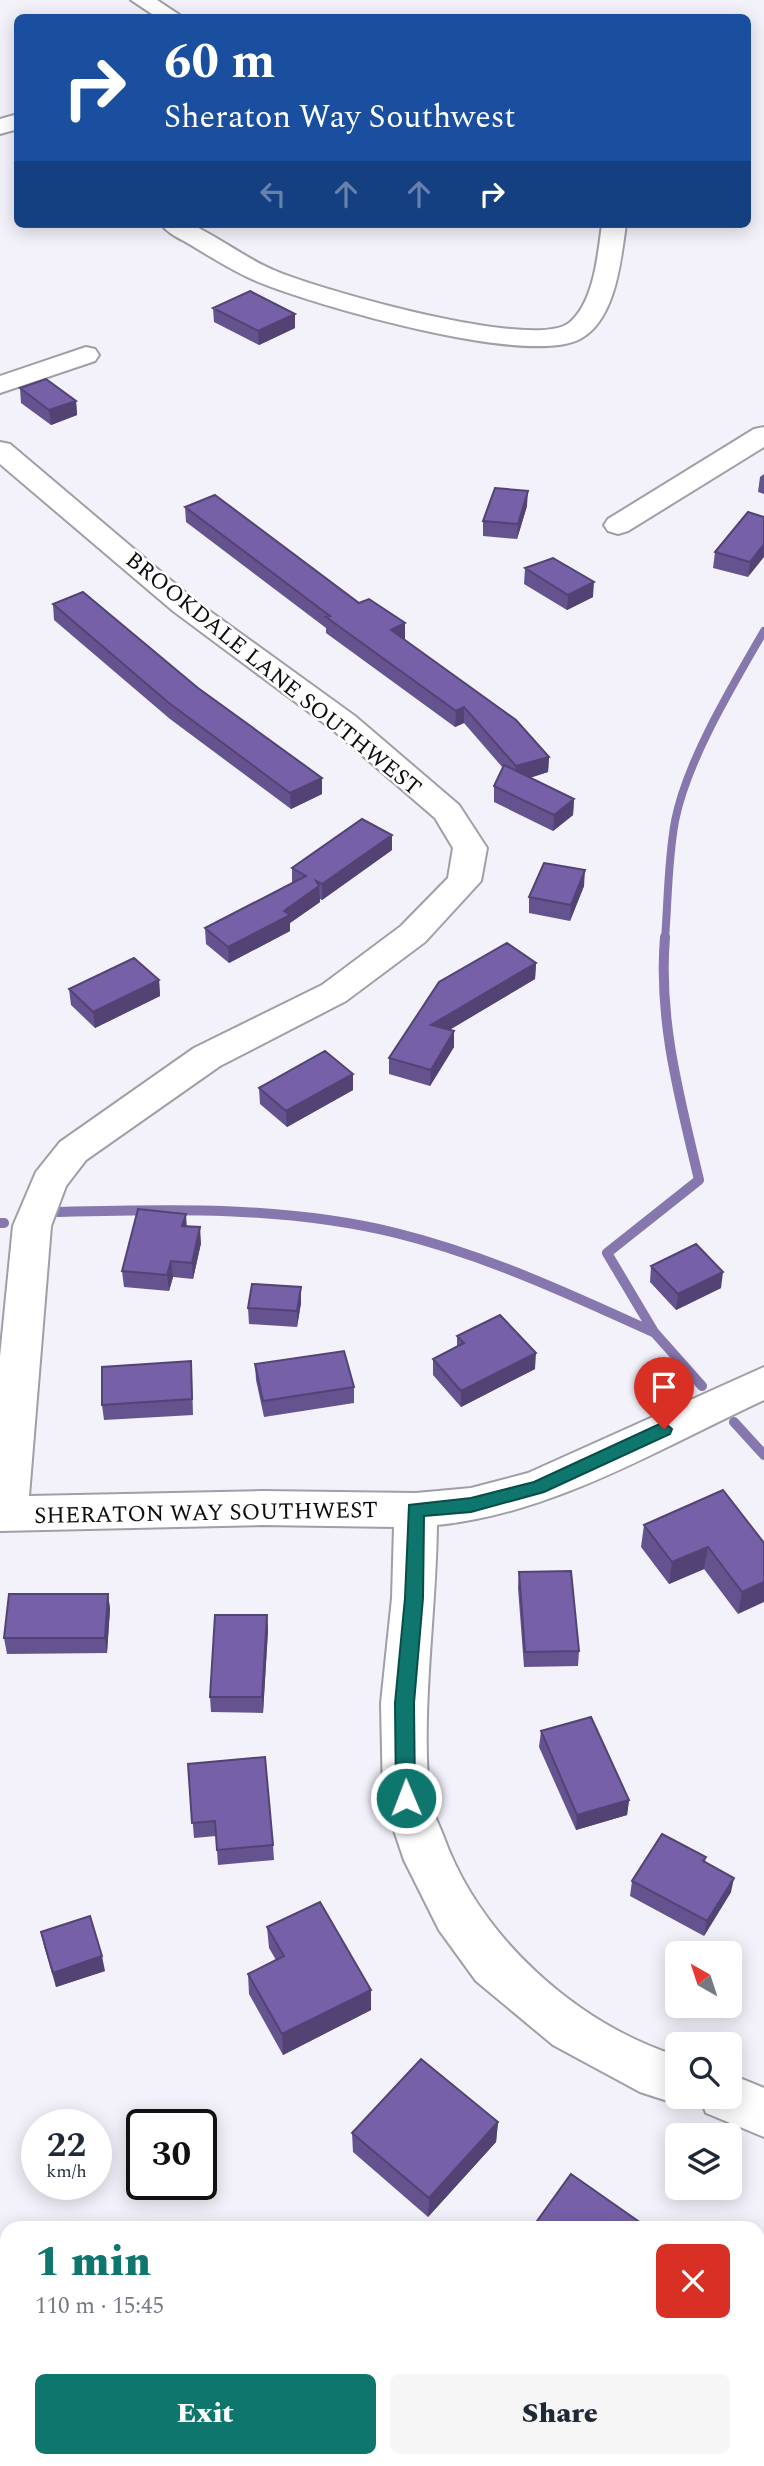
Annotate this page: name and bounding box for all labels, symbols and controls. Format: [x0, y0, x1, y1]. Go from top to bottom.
text: 60 m [164, 25, 275, 100]
icon: right [49, 42, 140, 133]
text: Sheraton Way Southwest [164, 93, 516, 142]
icon: left [254, 175, 292, 213]
icon: ahead [327, 175, 365, 213]
icon: ahead [400, 175, 438, 213]
icon: right [473, 175, 511, 213]
street label: BROOKDALE LANE SOUTHWEST [117, 543, 429, 805]
pin [634, 1357, 694, 1429]
icon: arrive [645, 1368, 683, 1406]
street label: SHERATON WAY SOUTHWEST [34, 1493, 378, 1534]
position arrow [369, 1761, 443, 1835]
north arrow [665, 1941, 742, 2018]
map controls [665, 1941, 742, 2200]
button: search [665, 2032, 742, 2109]
speed limit sign: 30 [126, 2109, 217, 2200]
text: 22 [47, 2119, 86, 2172]
button: layers [665, 2123, 742, 2200]
text: km/h [46, 2158, 87, 2185]
text: 1 min [35, 2231, 151, 2294]
button: close [656, 2244, 730, 2318]
text: 110 m · 15:45 [35, 2289, 164, 2324]
button: Exit [35, 2374, 376, 2454]
button: Share [390, 2374, 730, 2454]

